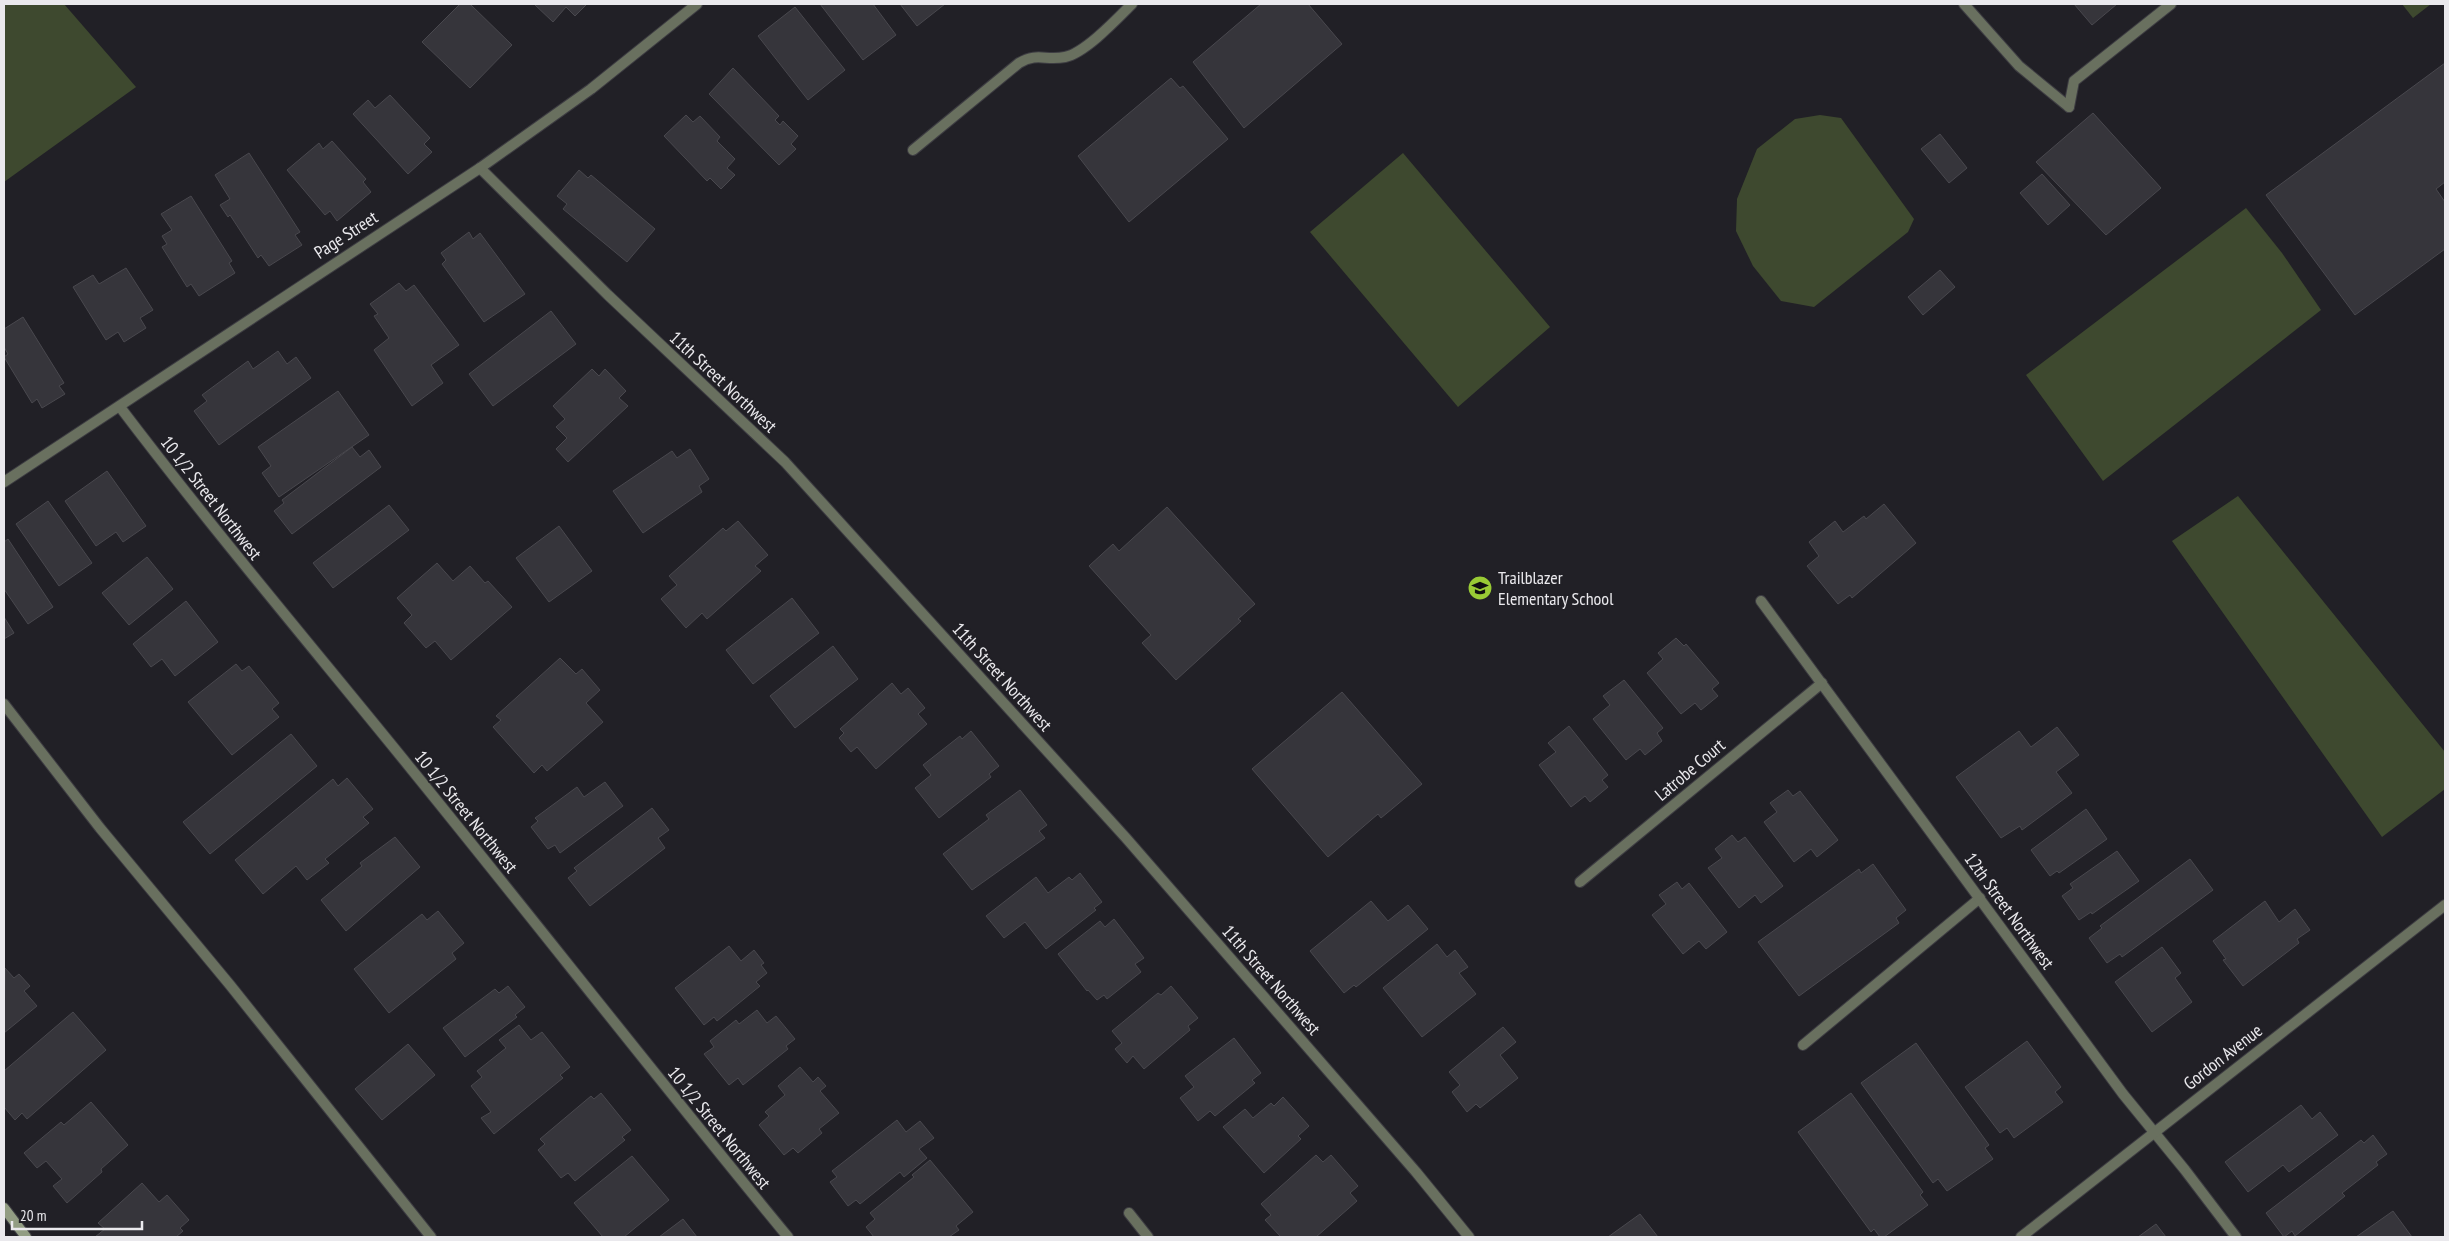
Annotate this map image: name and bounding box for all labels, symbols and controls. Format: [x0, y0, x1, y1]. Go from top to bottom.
street label: Page Street [310, 206, 382, 264]
street label: 11th Street Northwest [665, 326, 782, 437]
street label: 10 1/2 Street Northwest [156, 431, 267, 564]
place label: Trailblazer Elementary School [1498, 566, 1614, 610]
school or university icon: Trailblazer Elementary School [1467, 575, 1493, 601]
street label: 11th Street Northwest [947, 617, 1057, 736]
street label: Latrobe Court [1650, 734, 1730, 806]
street label: 10 1/2 Street Northwest [410, 746, 523, 878]
street label: 12th Street Northwest [1959, 848, 2059, 974]
street label: 11th Street Northwest [1217, 920, 1326, 1040]
street label: Gordon Avenue [2179, 1019, 2267, 1095]
street label: 10 1/2 Street Northwest [663, 1062, 776, 1194]
scale bar [12, 1198, 142, 1230]
text: 20 m [20, 1206, 46, 1225]

